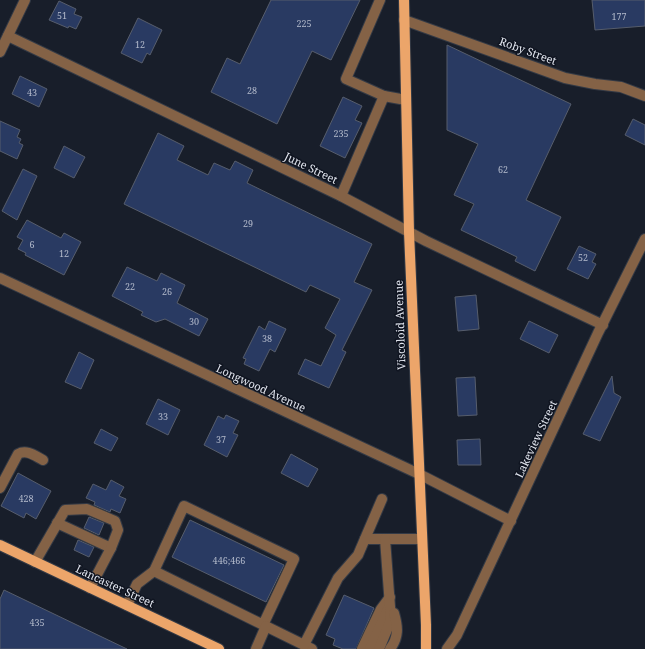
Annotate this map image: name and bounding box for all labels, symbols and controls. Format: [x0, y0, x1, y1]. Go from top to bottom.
house number: 51 [57, 9, 67, 22]
house number: 177 [611, 10, 627, 23]
house number: 225 [296, 17, 312, 30]
street label: Roby Street [497, 33, 559, 68]
house number: 12 [135, 38, 145, 51]
house number: 28 [247, 84, 257, 97]
house number: 43 [27, 86, 37, 99]
house number: 235 [333, 127, 349, 140]
street label: June Street [281, 148, 340, 187]
house number: 62 [498, 163, 508, 176]
house number: 29 [243, 217, 253, 230]
house number: 6 [29, 238, 35, 251]
house number: 12 [59, 247, 69, 260]
house number: 52 [578, 251, 588, 264]
house number: 22 [125, 280, 135, 293]
street label: Viscoloid Avenue [390, 280, 409, 370]
house number: 26 [162, 285, 172, 298]
house number: 30 [189, 315, 199, 328]
house number: 38 [262, 332, 272, 345]
street label: Longwood Avenue [214, 360, 309, 415]
street label: Lakeview Street [511, 397, 560, 480]
house number: 33 [158, 410, 168, 423]
house number: 37 [216, 433, 226, 446]
house number: 428 [18, 492, 34, 505]
house number: 446;466 [213, 554, 245, 567]
street label: Lancaster Street [73, 561, 157, 610]
house number: 435 [29, 616, 45, 629]

